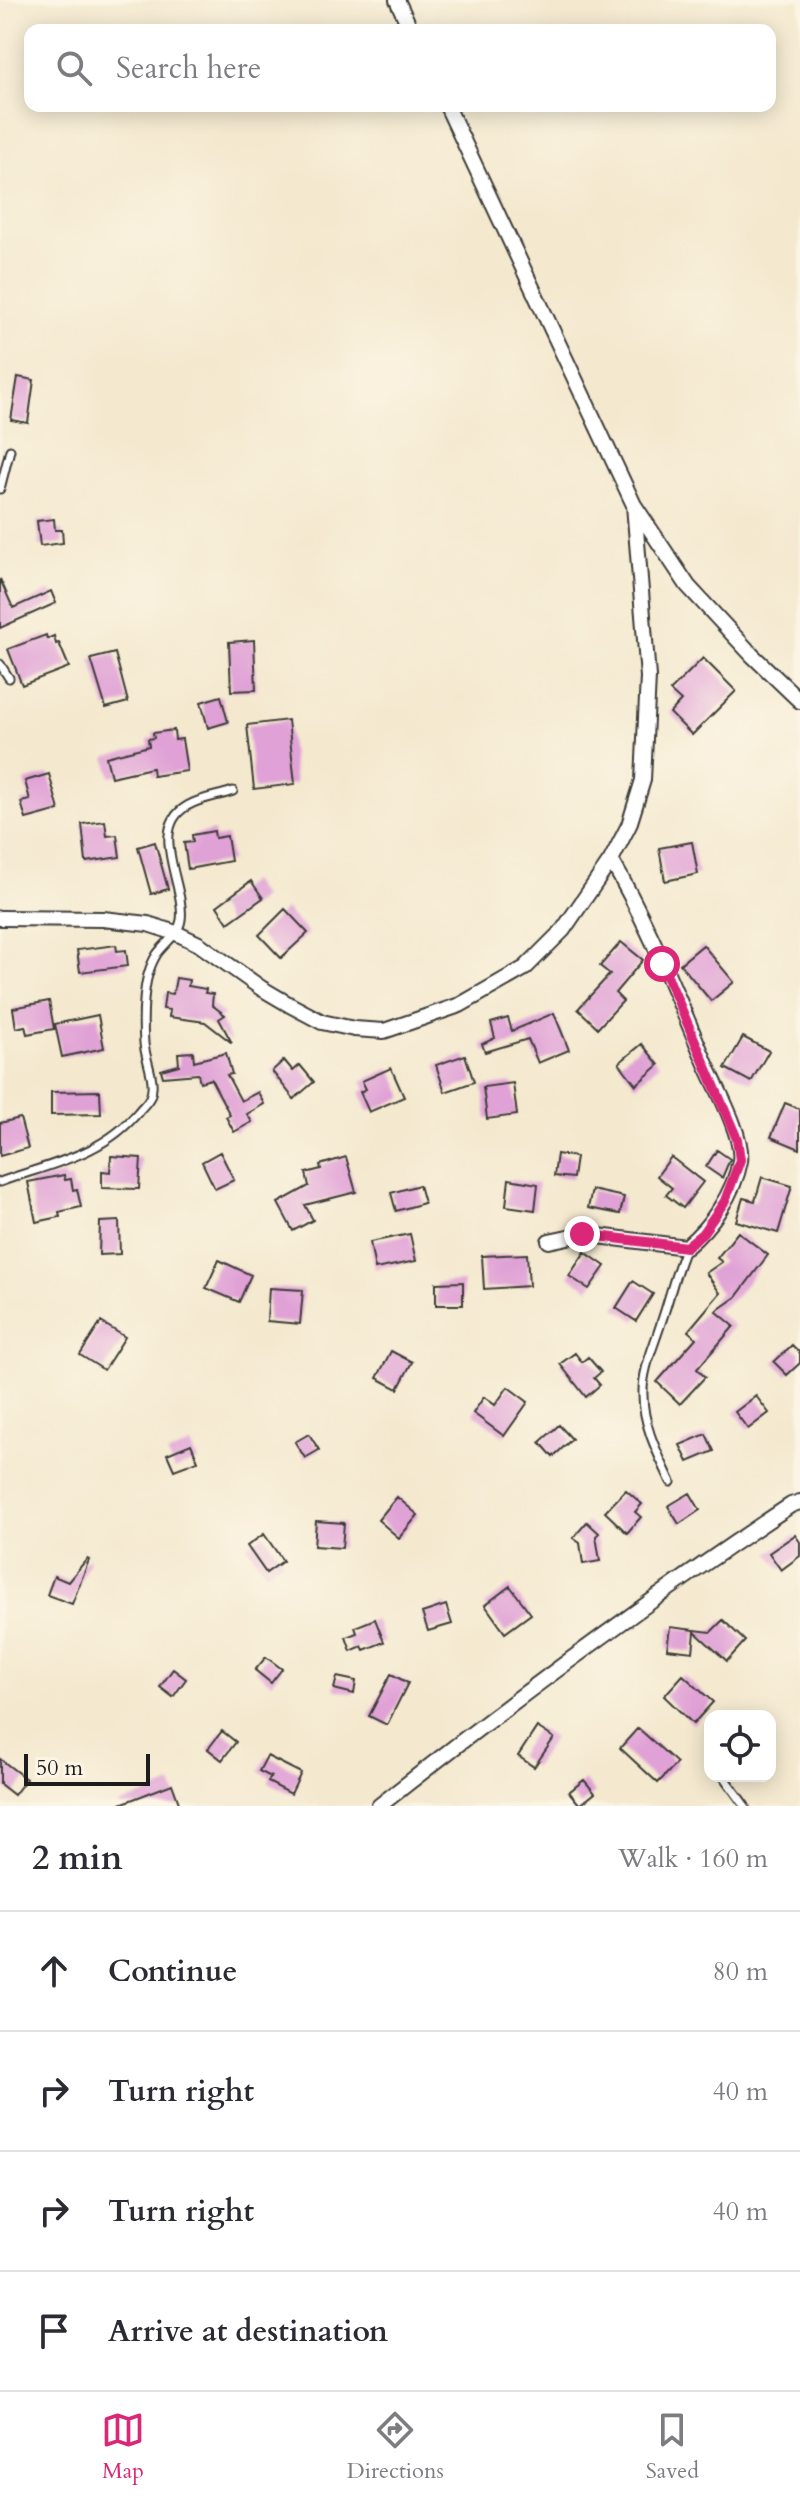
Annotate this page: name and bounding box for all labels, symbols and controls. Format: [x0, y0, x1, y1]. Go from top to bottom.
search box [24, 24, 776, 112]
icon: search [52, 46, 96, 90]
text: Search here [116, 48, 261, 89]
route start [644, 946, 680, 982]
route end [564, 1216, 600, 1252]
map controls [704, 1710, 776, 1782]
button: locate [704, 1710, 776, 1782]
scale bar [24, 1750, 150, 1786]
text: 50 m [36, 1753, 83, 1783]
text: 2 min [32, 1835, 123, 1881]
text: Walk · 160 m [618, 1841, 768, 1876]
icon: ahead [32, 1949, 76, 1993]
text: Continue [108, 1951, 237, 1992]
text: 80 m [712, 1954, 768, 1989]
icon: right [32, 2069, 76, 2113]
text: Turn right [108, 2071, 254, 2112]
text: 40 m [712, 2074, 768, 2109]
icon: right [32, 2189, 76, 2233]
text: Turn right [108, 2191, 254, 2232]
text: 40 m [712, 2194, 768, 2229]
icon: arrive [32, 2309, 76, 2353]
text: Arrive at destination [108, 2311, 388, 2352]
tab: Map [101, 2408, 145, 2486]
tab: Directions [347, 2408, 444, 2486]
tab: Saved [646, 2408, 699, 2486]

